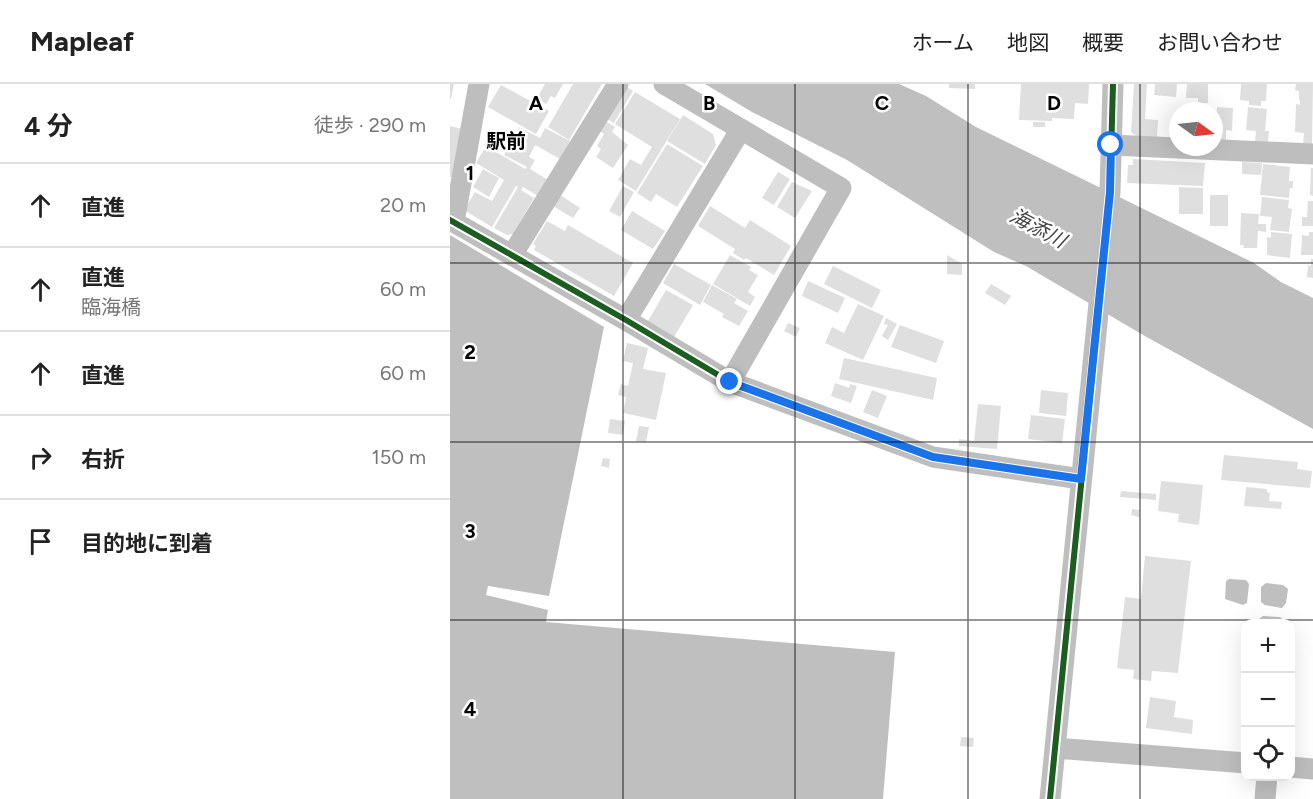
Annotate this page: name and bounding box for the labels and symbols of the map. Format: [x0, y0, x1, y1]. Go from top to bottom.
text: A [529, 91, 544, 115]
text: B [703, 91, 715, 115]
text: C [875, 91, 889, 115]
text: D [1047, 91, 1061, 115]
north arrow [1169, 102, 1223, 156]
district label: 駅前 [486, 129, 526, 153]
route start [1097, 131, 1123, 157]
text: 1 [466, 161, 474, 185]
water label: 海添川 [1006, 203, 1072, 254]
text: 2 [464, 340, 476, 364]
route end [716, 368, 742, 394]
text: 3 [464, 519, 476, 543]
text: 4 [464, 697, 477, 721]

